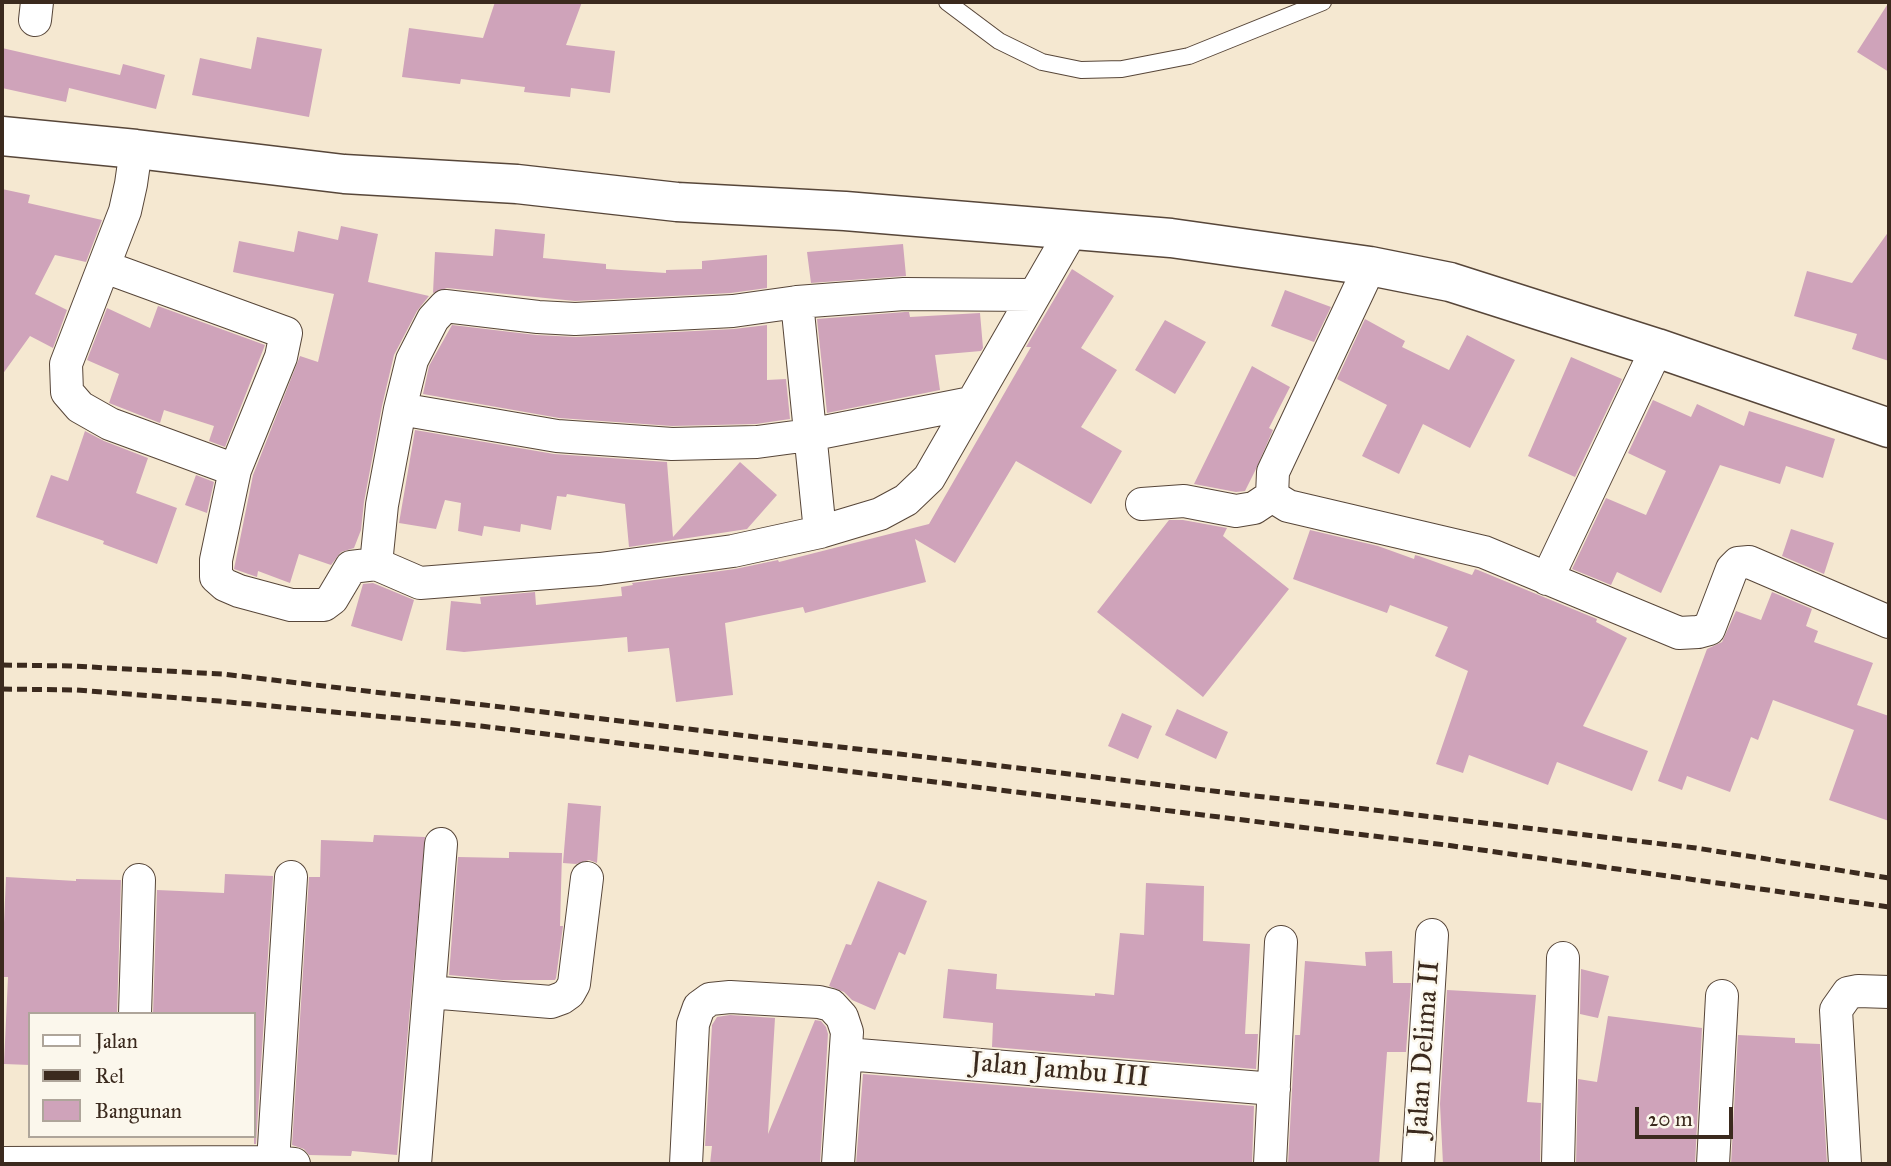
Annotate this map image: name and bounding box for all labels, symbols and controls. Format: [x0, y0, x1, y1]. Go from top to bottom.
street label: Jalan Delima II [1402, 959, 1448, 1139]
legend [28, 1012, 256, 1138]
text: Jalan [95, 1028, 138, 1054]
street label: Jalan Jambu III [969, 1046, 1151, 1096]
text: Rel [95, 1063, 124, 1089]
scale bar [1639, 1092, 1737, 1136]
text: Bangunan [95, 1098, 182, 1124]
text: 20 m [1648, 1106, 1693, 1132]

